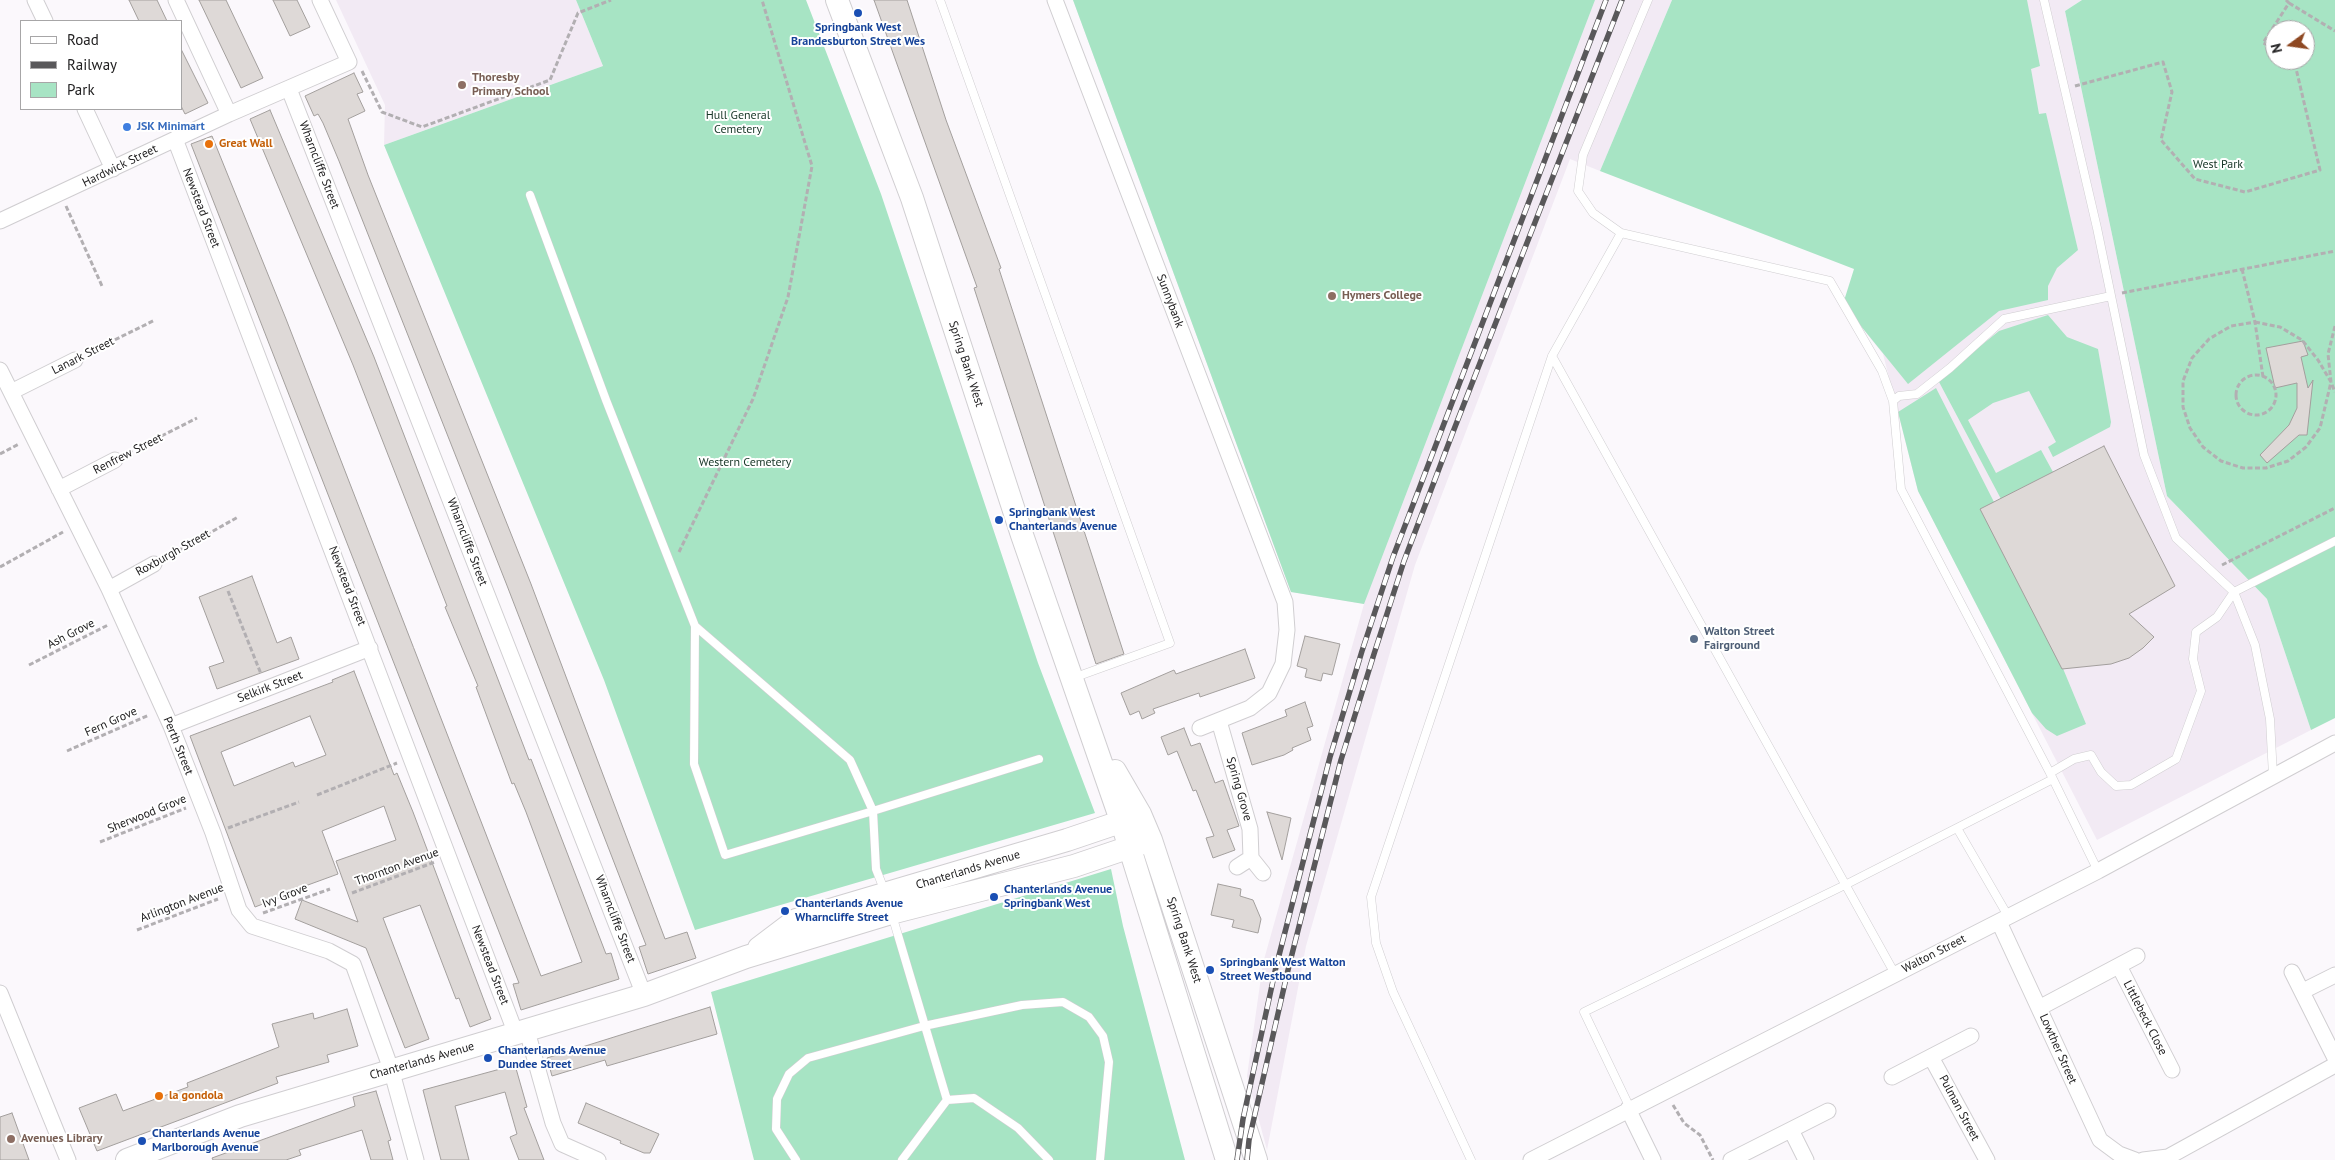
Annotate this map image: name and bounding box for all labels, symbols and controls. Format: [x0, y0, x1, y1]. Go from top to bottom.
marker: Springbank West Brandesburton Street Wes [852, 7, 864, 19]
legend [20, 20, 182, 110]
north arrow [2265, 20, 2315, 70]
place label: Springbank West Brandesburton Street Wes [791, 21, 925, 49]
text: Road [67, 30, 99, 49]
text: N [2267, 42, 2286, 55]
text: Railway [67, 55, 117, 74]
place label: Thoresby Primary School [472, 71, 549, 99]
marker: Thoresby Primary School [456, 79, 468, 91]
text: Park [67, 80, 95, 99]
park label: Hull General Cemetery [706, 109, 770, 137]
street label: Wharncliffe Street [296, 119, 342, 211]
place label: JSK Minimart [137, 120, 205, 134]
marker: JSK Minimart [121, 121, 133, 133]
place label: Great Wall [219, 137, 273, 151]
marker: Great Wall [203, 138, 215, 150]
street label: Hardwick Street [80, 142, 160, 190]
park label: West Park [2193, 158, 2243, 172]
street label: Newstead Street [179, 166, 223, 250]
street label: Sunnybank [1153, 272, 1187, 330]
place label: Hymers College [1342, 289, 1422, 303]
marker: Hymers College [1326, 290, 1338, 302]
street label: Spring Bank West [945, 319, 987, 409]
street label: Lanark Street [49, 334, 117, 378]
street label: Renfrew Street [91, 430, 165, 478]
park label: Western Cemetery [699, 456, 791, 470]
street label: Wharncliffe Street [444, 496, 490, 588]
place label: Springbank West Chanterlands Avenue [1009, 506, 1117, 534]
marker: Springbank West Chanterlands Avenue [993, 514, 1005, 526]
street label: Roxburgh Street [133, 527, 213, 579]
street label: Newstead Street [325, 544, 369, 628]
street label: Ash Grove [45, 616, 97, 652]
place label: Walton Street Fairground [1704, 625, 1774, 653]
marker: Walton Street Fairground [1688, 633, 1700, 645]
street label: Selkirk Street [235, 668, 305, 706]
street label: Fern Grove [83, 704, 139, 740]
street label: Perth Street [160, 715, 196, 777]
street label: Spring Grove [1223, 755, 1255, 823]
street label: Sherwood Grove [105, 792, 189, 836]
street label: Thornton Avenue [353, 845, 441, 889]
street label: Chanterlands Avenue [914, 847, 1022, 893]
street label: Wharncliffe Street [592, 873, 638, 965]
street label: Arlington Avenue [138, 880, 226, 926]
street label: Ivy Grove [260, 881, 310, 911]
place label: Chanterlands Avenue Springbank West [1004, 883, 1112, 911]
marker: Chanterlands Avenue Springbank West [988, 891, 1000, 903]
street label: Spring Bank West [1163, 895, 1205, 985]
place label: Chanterlands Avenue Wharncliffe Street [795, 897, 903, 925]
marker: Chanterlands Avenue Wharncliffe Street [779, 905, 791, 917]
street label: Newstead Street [468, 923, 512, 1007]
street label: Walton Street [1900, 932, 1968, 976]
place label: Springbank West Walton Street Westbound [1220, 956, 1346, 984]
marker: Springbank West Walton Street Westbound [1204, 964, 1216, 976]
street label: Littlebeck Close [2120, 978, 2170, 1058]
street label: Lowther Street [2036, 1012, 2080, 1086]
street label: Chanterlands Avenue [368, 1039, 476, 1083]
place label: Chanterlands Avenue Dundee Street [498, 1044, 606, 1072]
marker: Chanterlands Avenue Dundee Street [482, 1052, 494, 1064]
street label: Pulman Street [1936, 1073, 1982, 1143]
place label: la gondola [169, 1089, 223, 1103]
marker: la gondola [153, 1090, 165, 1102]
place label: Chanterlands Avenue Marlborough Avenue [152, 1127, 260, 1155]
place label: Avenues Library [21, 1132, 102, 1146]
marker: Avenues Library [5, 1133, 17, 1145]
marker: Chanterlands Avenue Marlborough Avenue [136, 1135, 148, 1147]

